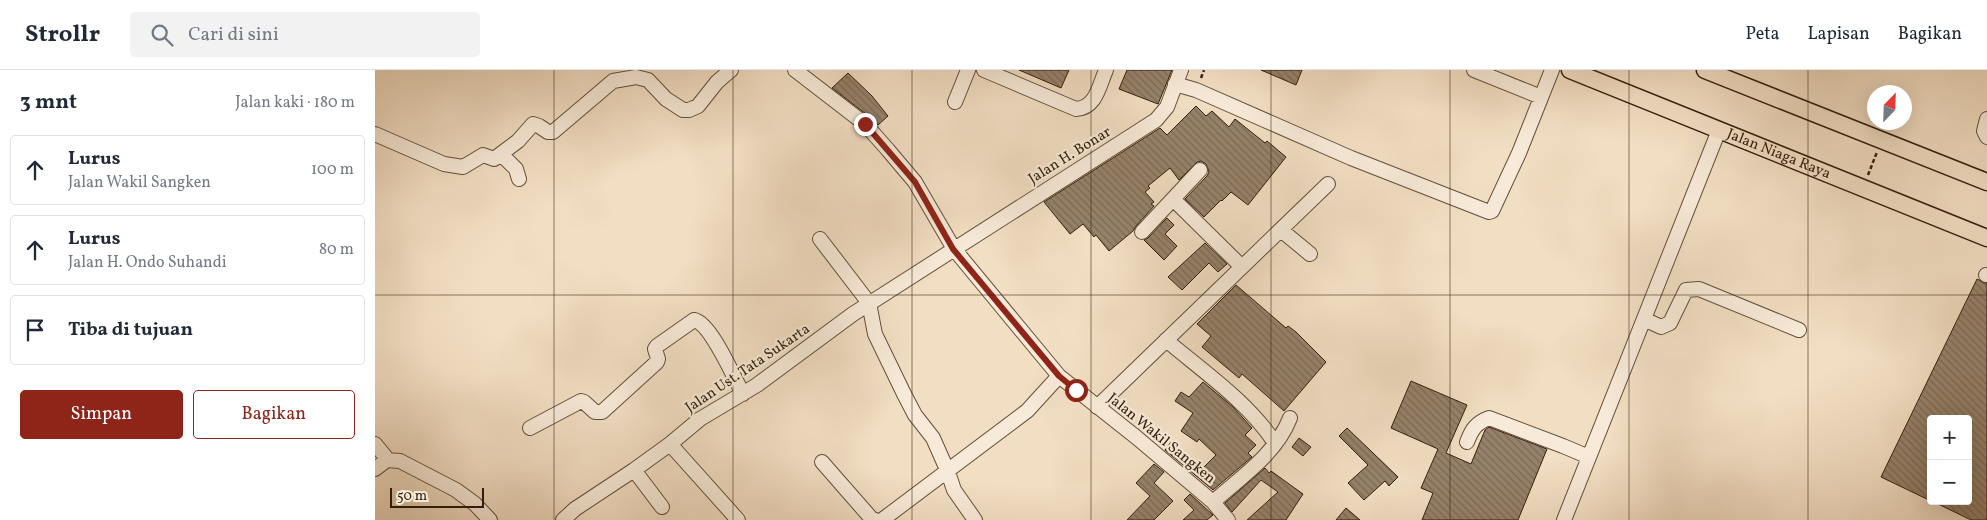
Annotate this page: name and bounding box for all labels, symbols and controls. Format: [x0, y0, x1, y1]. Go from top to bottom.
search box [130, 12, 480, 57]
text: Strollr [25, 18, 100, 52]
icon: search [148, 21, 176, 49]
text: Cari di sini [188, 22, 279, 48]
text: Peta [1746, 22, 1779, 47]
text: Lapisan [1807, 22, 1870, 47]
text: Bagikan [1898, 22, 1962, 47]
north arrow [1867, 85, 1912, 130]
text: 3 mnt [20, 88, 77, 117]
text: Jalan kaki · 180 m [235, 92, 355, 114]
route end [854, 113, 877, 136]
street label: Jalan H. Bonar [1024, 122, 1116, 190]
street label: Jalan Niaga Raya [1723, 124, 1834, 184]
text: Lurus [68, 146, 120, 172]
icon: ahead [21, 156, 49, 184]
text: 100 m [311, 159, 354, 181]
text: Jalan Wakil Sangken [68, 172, 211, 194]
text: Lurus [68, 226, 120, 252]
icon: ahead [21, 236, 49, 264]
text: 80 m [319, 239, 354, 261]
text: Jalan H. Ondo Suhandi [68, 252, 227, 274]
icon: arrive [21, 316, 49, 344]
text: Tiba di tujuan [68, 317, 193, 343]
street label: Jalan Ust. Tata Sukarta [681, 319, 815, 419]
route start [1065, 379, 1088, 402]
street label: Jalan Wakil Sangken [1102, 389, 1220, 489]
button: Simpan [20, 390, 183, 439]
button: Bagikan [193, 390, 355, 439]
map controls [1927, 415, 1972, 505]
button: + [1927, 415, 1972, 460]
button: − [1927, 460, 1972, 505]
scale bar [390, 485, 484, 508]
text: 50 m [397, 487, 427, 506]

